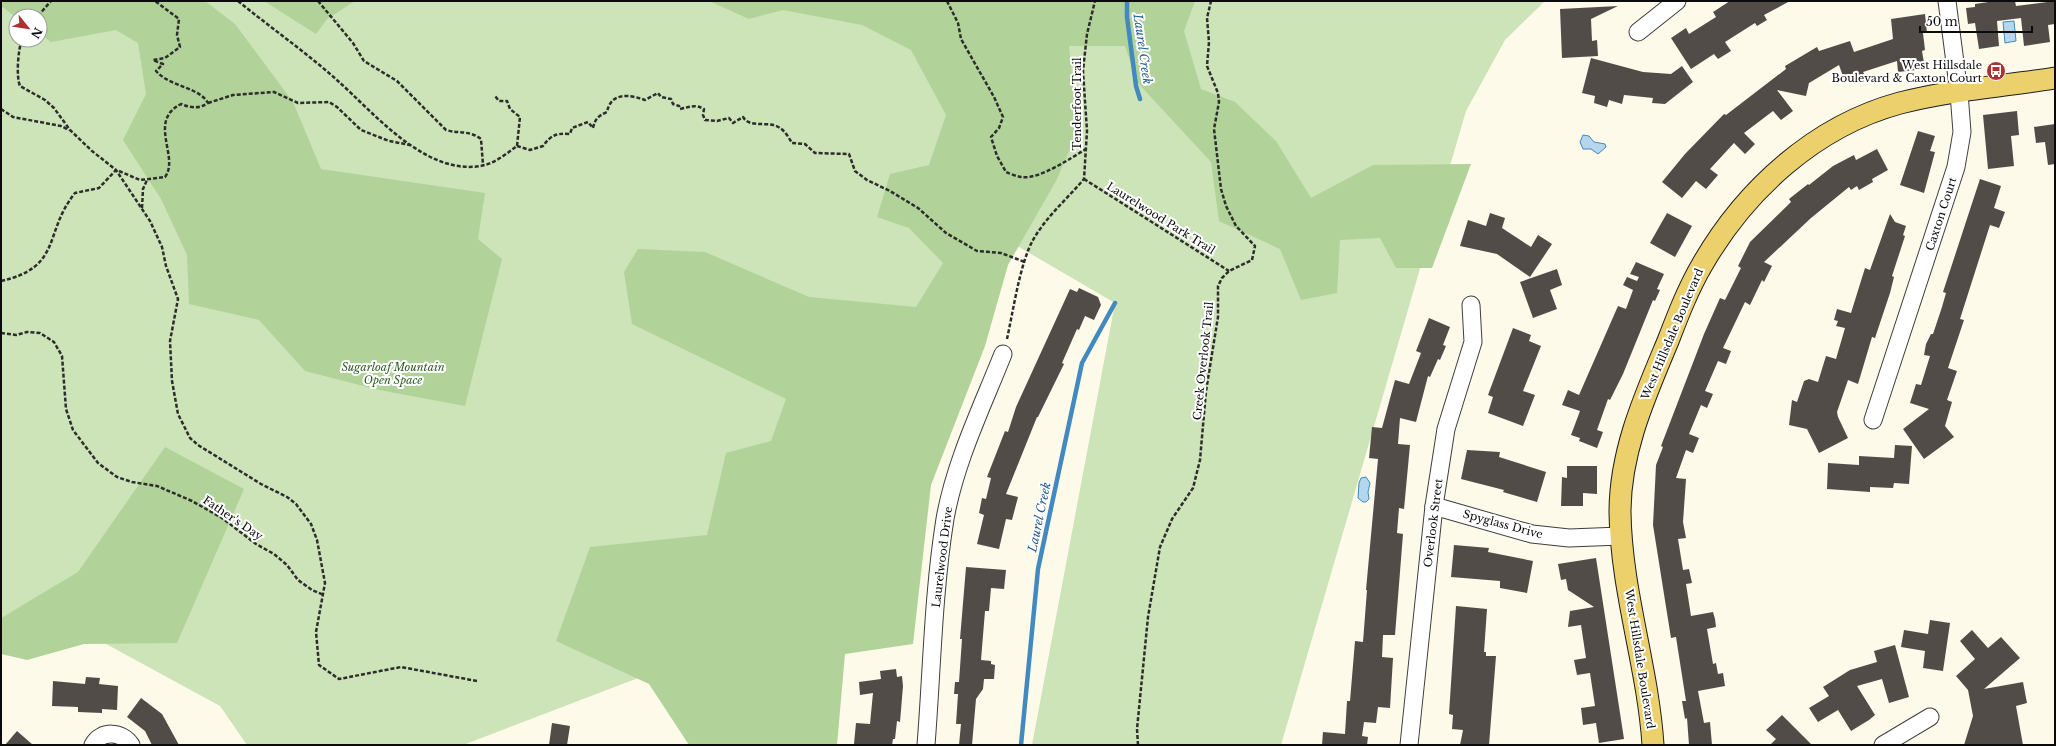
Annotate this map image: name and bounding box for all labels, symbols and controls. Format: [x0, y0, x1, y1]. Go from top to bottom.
north arrow [8, 8, 48, 48]
scale bar [1920, 8, 2032, 34]
water label: Laurel Creek [1130, 12, 1155, 85]
text: 50 m [1926, 14, 1958, 29]
text: N [28, 25, 45, 42]
street label: Tenderfoot Trail [1070, 57, 1084, 150]
place label: West Hillsdale Boulevard & Caxton Court [1832, 58, 1983, 85]
bus stop icon: West Hillsdale Boulevard & Caxton Court [1985, 60, 2007, 82]
street label: Caxton Court [1923, 175, 1960, 253]
street label: Laurelwood Park Trail [1104, 179, 1218, 257]
street label: West Hillsdale Boulevard [1638, 266, 1706, 403]
street label: Creek Overlook Trail [1190, 301, 1216, 421]
park label: Sugarloaf Mountain Open Space [341, 360, 445, 387]
street label: Overlook Street [1421, 477, 1445, 568]
water label: Laurel Creek [1024, 481, 1054, 554]
street label: Father's Day [200, 493, 266, 543]
street label: Laurelwood Drive [929, 506, 955, 608]
street label: Spyglass Drive [1462, 507, 1544, 541]
street label: West Hillsdale Boulevard [1622, 587, 1658, 730]

